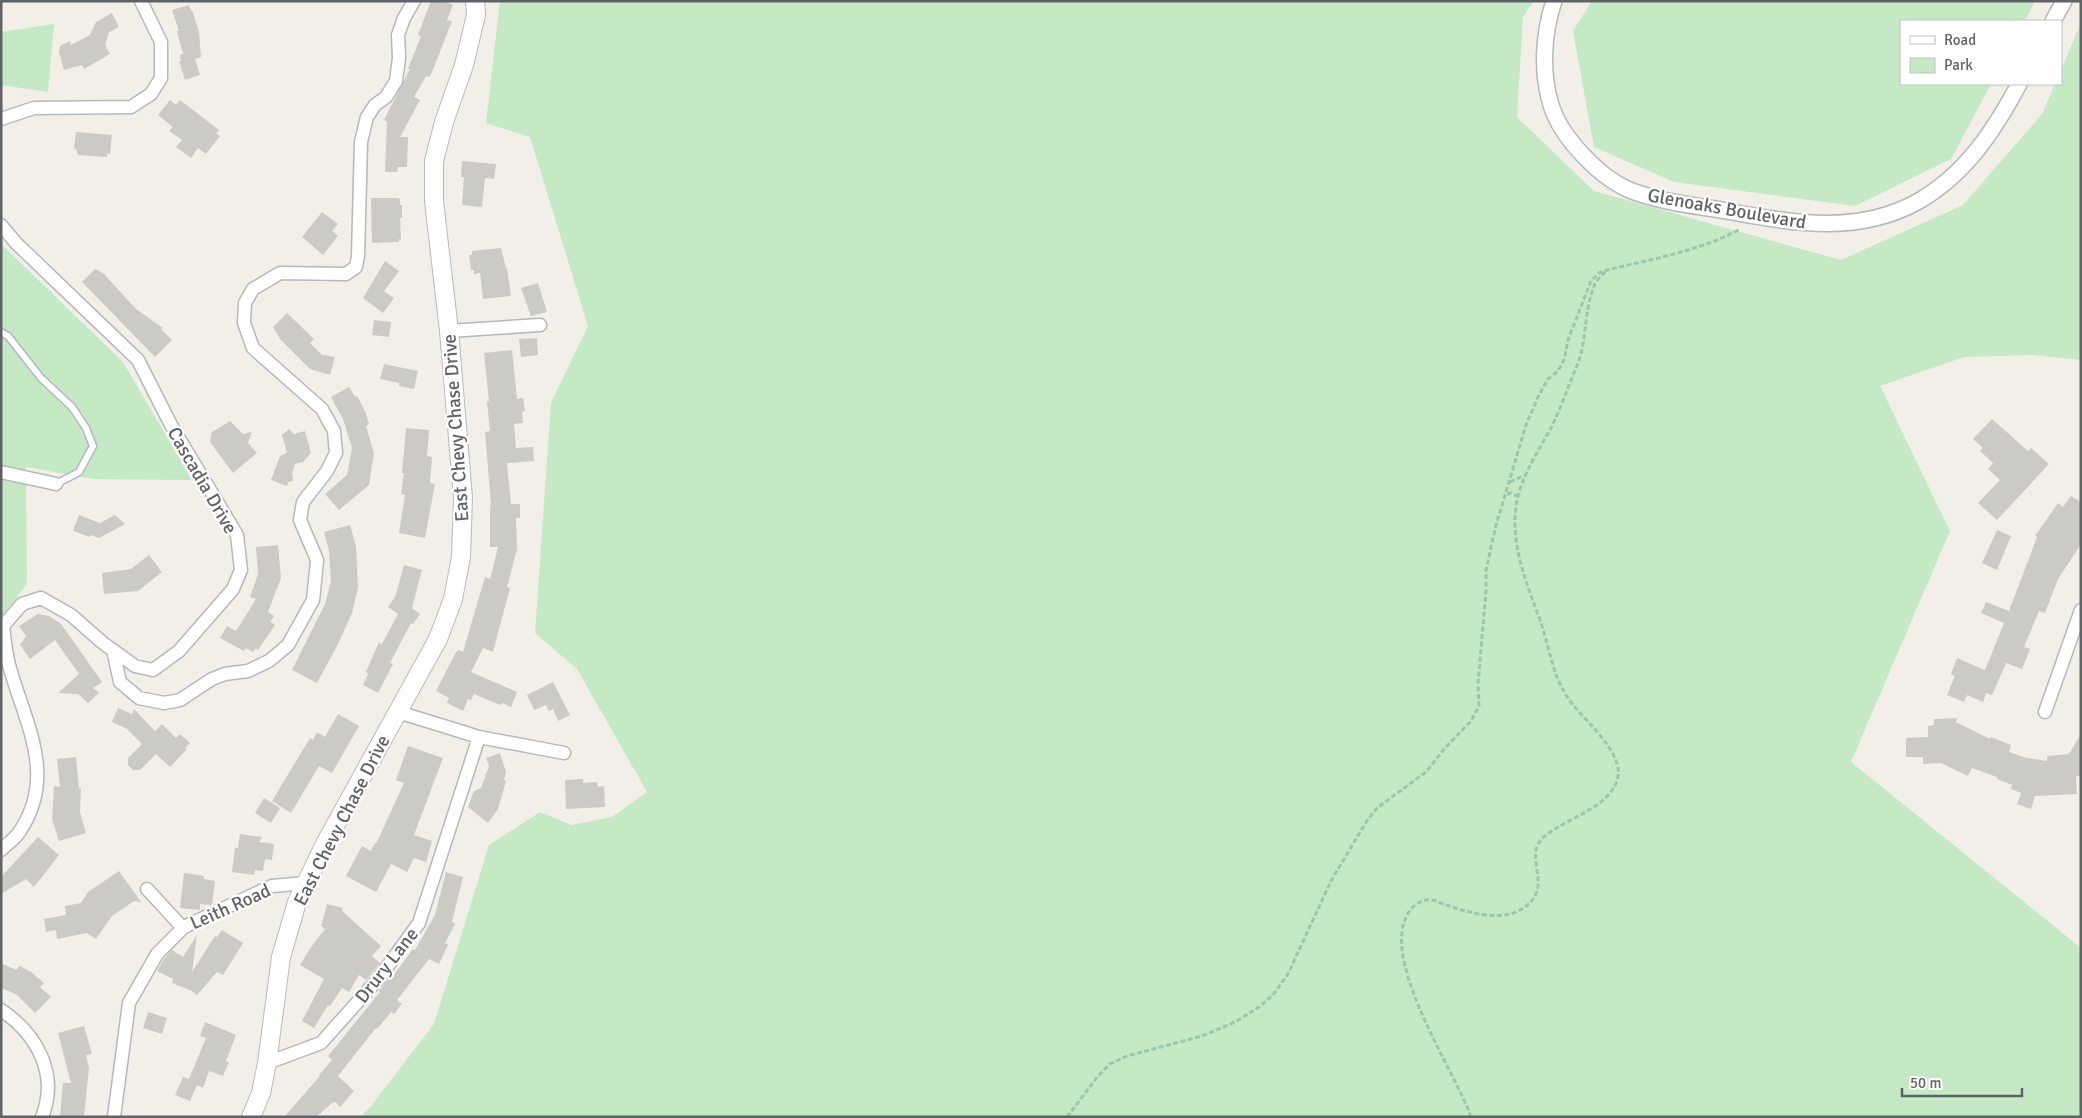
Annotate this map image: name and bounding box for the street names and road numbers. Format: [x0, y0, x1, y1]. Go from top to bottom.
street label: Glenoaks Boulevard [1646, 183, 1808, 235]
street label: East Chevy Chase Drive [437, 333, 475, 523]
street label: Cascadia Drive [162, 423, 242, 538]
street label: East Chevy Chase Drive [288, 731, 395, 910]
street label: Leith Road [186, 878, 274, 935]
street label: Drury Lane [350, 923, 424, 1008]

